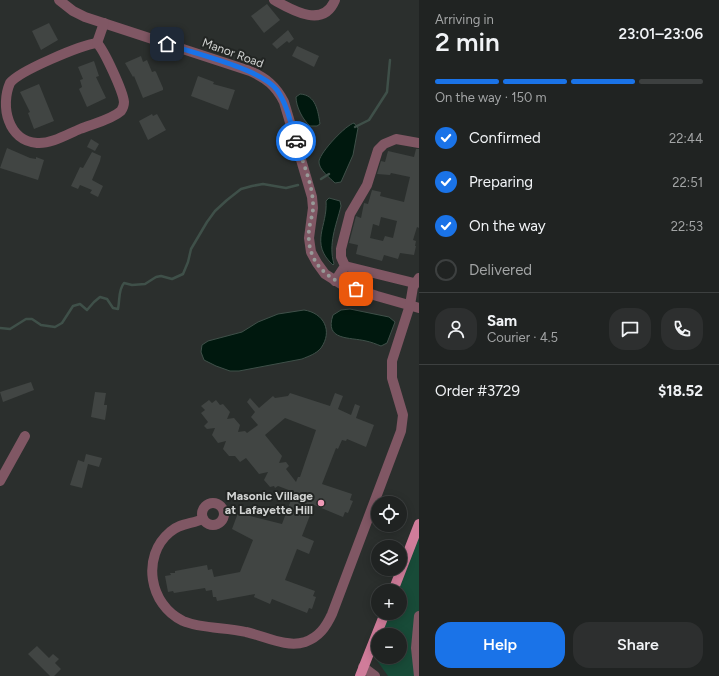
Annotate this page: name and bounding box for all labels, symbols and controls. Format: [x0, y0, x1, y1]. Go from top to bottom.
text: Arriving in [435, 12, 494, 27]
text: 23:01–23:06 [618, 25, 703, 43]
text: 2 min [435, 26, 500, 58]
pin [150, 27, 184, 61]
icon: home [156, 33, 178, 55]
street label: Manor Road [200, 35, 266, 71]
text: On the way · 150 m [435, 90, 547, 105]
courier [276, 121, 316, 161]
icon: check [435, 127, 457, 149]
text: Confirmed [469, 129, 541, 147]
icon: car [285, 130, 307, 152]
text: 22:44 [669, 131, 703, 146]
icon: check [435, 171, 457, 193]
text: Preparing [469, 173, 533, 191]
text: 22:51 [672, 175, 703, 190]
icon: check [435, 215, 457, 237]
text: On the way [469, 217, 546, 235]
text: 22:53 [671, 219, 703, 234]
text: Delivered [469, 261, 532, 279]
pin [339, 272, 373, 306]
icon: bag [345, 278, 367, 300]
button: person [435, 308, 477, 350]
button: chat [609, 308, 651, 350]
button: phone [661, 308, 703, 350]
text: Sam [487, 312, 517, 330]
text: Courier · 4.5 [487, 330, 558, 345]
text: Order #3729 [435, 382, 520, 400]
text: $18.52 [658, 382, 703, 400]
place label: Masonic Village at Lafayette Hill [225, 489, 313, 517]
map controls [371, 496, 407, 664]
button: locate [371, 496, 407, 532]
marker: Masonic Village at Lafayette Hill [316, 498, 326, 508]
button: layers [371, 540, 407, 576]
button: + [371, 584, 407, 620]
button: Help [435, 622, 565, 668]
button: Share [573, 622, 703, 668]
button: − [371, 628, 407, 664]

